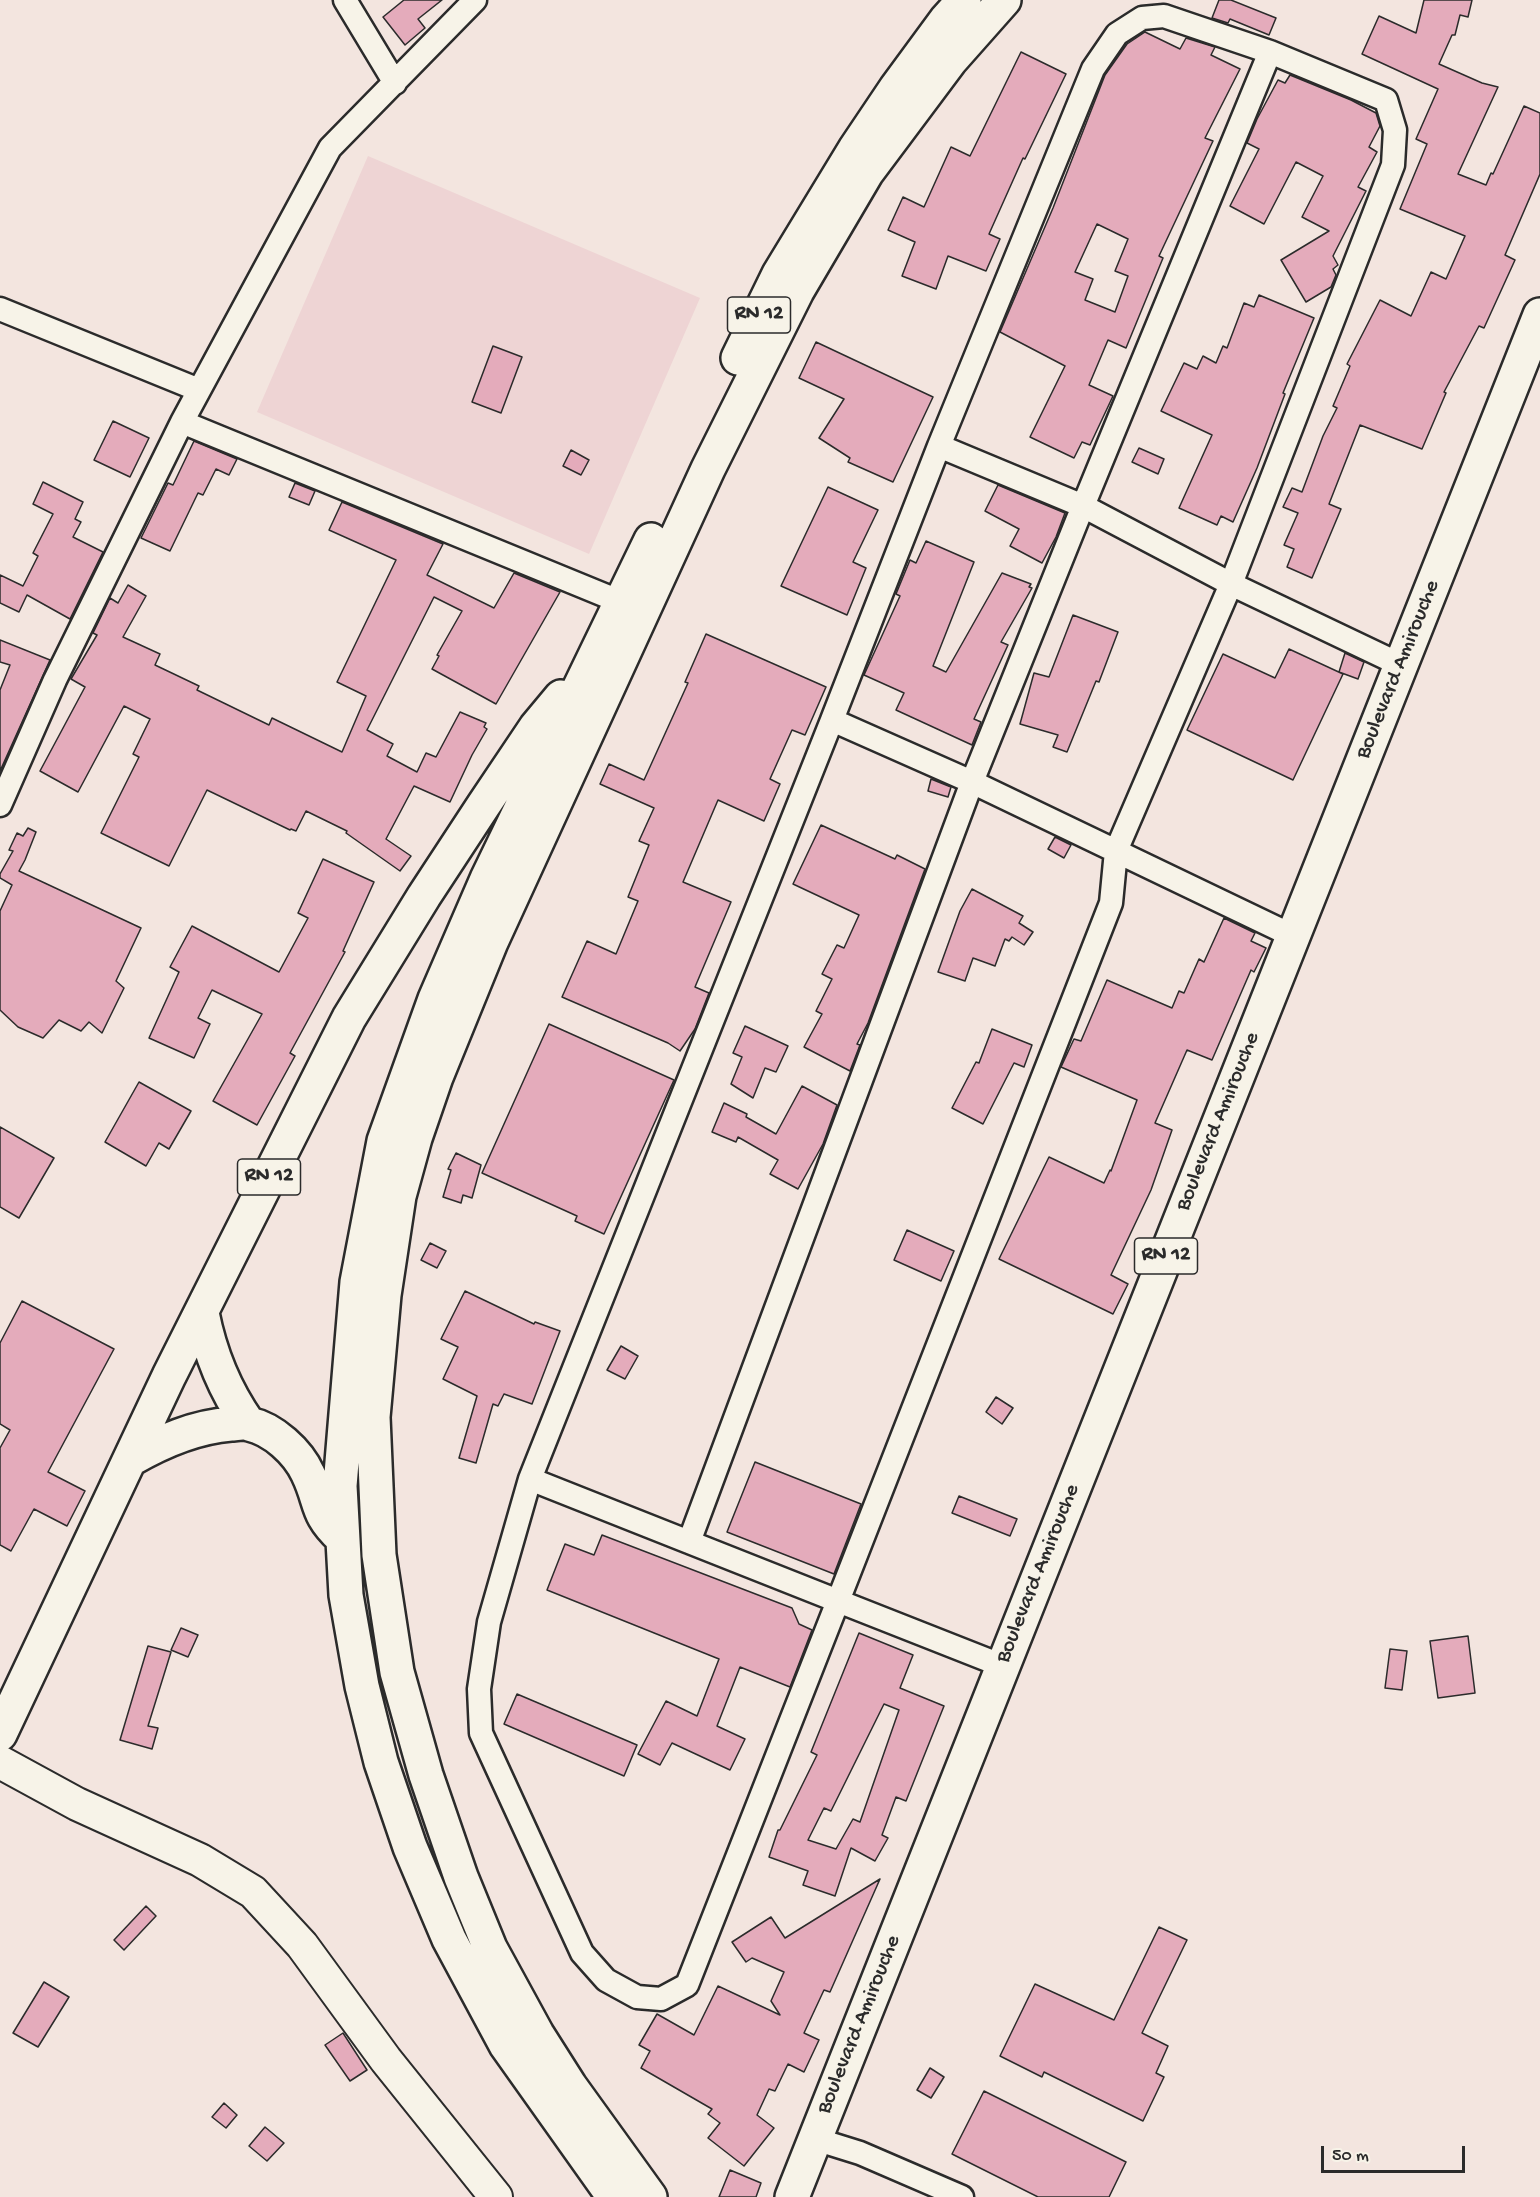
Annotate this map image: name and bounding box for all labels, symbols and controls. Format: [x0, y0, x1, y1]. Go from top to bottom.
road number: RN 12 [728, 297, 790, 333]
street label: Boulevard Amirouche [1351, 577, 1447, 763]
street label: Boulevard Amirouche [1171, 1029, 1267, 1215]
road number: RN 12 [238, 1159, 300, 1195]
road number: RN 12 [1134, 1238, 1198, 1274]
street label: Boulevard Amirouche [991, 1481, 1087, 1667]
street label: Boulevard Amirouche [812, 1932, 908, 2118]
scale bar [1324, 2134, 1468, 2172]
text: 50 m [1332, 2146, 1369, 2167]

